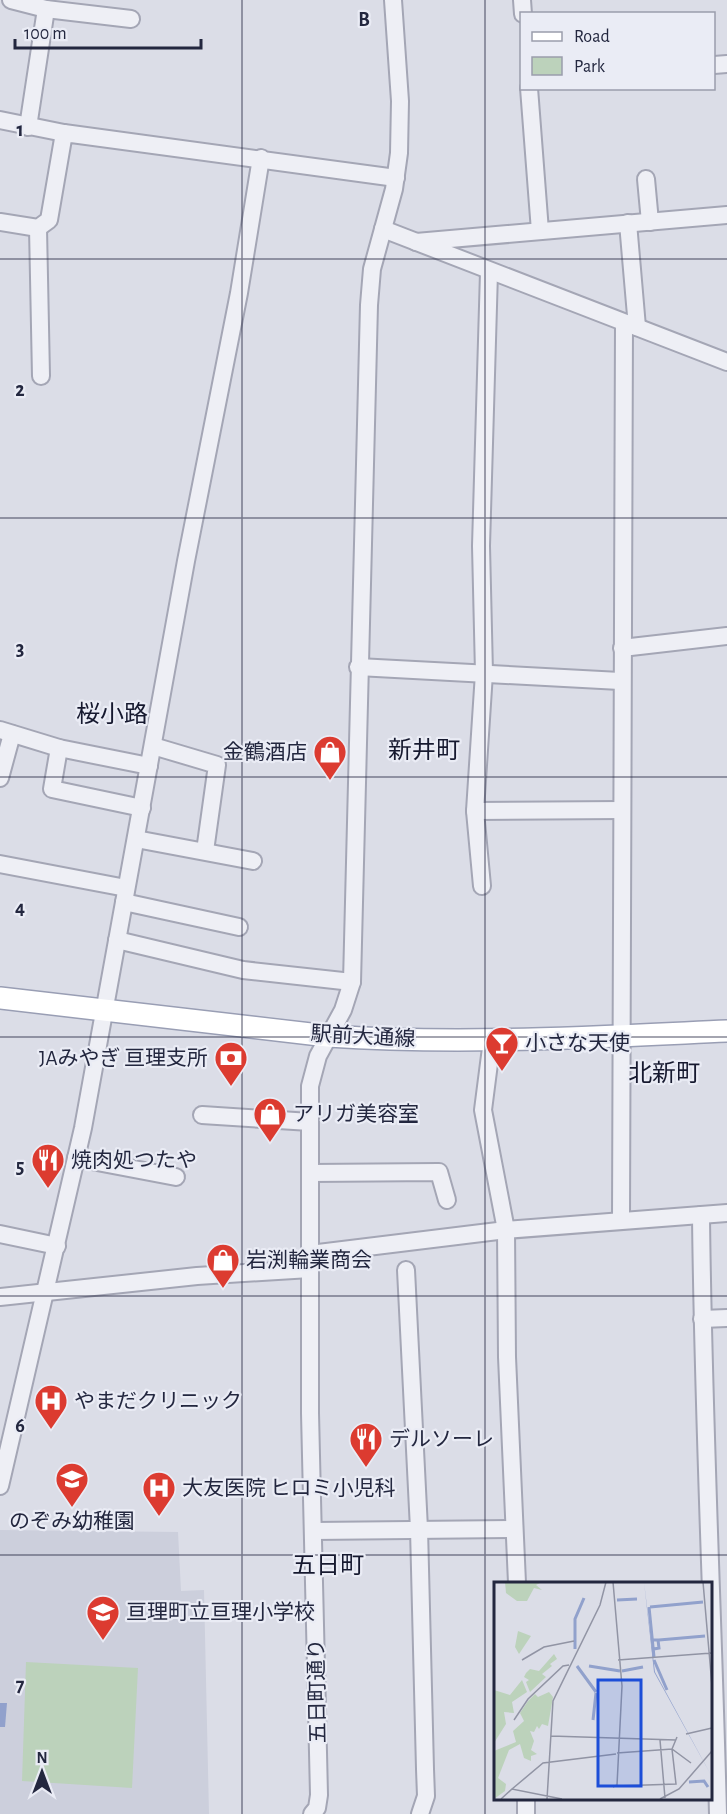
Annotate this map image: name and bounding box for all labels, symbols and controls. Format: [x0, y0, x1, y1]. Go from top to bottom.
text: B [358, 10, 370, 30]
scale bar [15, 12, 201, 50]
legend [520, 12, 715, 90]
text: 100 m [24, 25, 67, 43]
text: Road [574, 28, 610, 46]
text: Park [574, 58, 606, 76]
text: 1 [16, 120, 24, 140]
text: 2 [15, 380, 25, 400]
text: 3 [16, 639, 24, 659]
district label: 桜小路 [76, 701, 148, 727]
shop icon: 金鶴酒店 [312, 734, 348, 781]
district label: 新井町 [388, 737, 460, 763]
place label: 金鶴酒店 [223, 741, 307, 763]
text: 4 [15, 898, 25, 918]
street label: 駅前大通線 [310, 1022, 416, 1050]
bar icon: 小さな天使 [484, 1025, 520, 1072]
place label: 小さな天使 [525, 1032, 630, 1054]
bank icon: JAみやぎ 亘理支所 [213, 1040, 249, 1087]
place label: JAみやぎ 亘理支所 [39, 1047, 208, 1069]
district label: 北新町 [628, 1060, 700, 1086]
shop icon: アリガ美容室 [252, 1096, 288, 1143]
place label: アリガ美容室 [293, 1103, 419, 1125]
restaurant icon: 焼肉処つたや [30, 1142, 66, 1189]
place label: 焼肉処つたや [71, 1149, 197, 1171]
text: 5 [16, 1157, 24, 1177]
shop icon: 岩渕輪業商会 [205, 1242, 241, 1289]
place label: 岩渕輪業商会 [246, 1249, 372, 1271]
hospital icon: やまだクリニック [33, 1383, 69, 1430]
place label: やまだクリニック [74, 1390, 242, 1412]
text: 6 [15, 1416, 25, 1436]
restaurant icon: デルソーレ [348, 1421, 384, 1468]
place label: デルソーレ [389, 1428, 494, 1450]
school or university icon: のぞみ幼稚園 [54, 1461, 90, 1508]
hospital icon: 大友医院 ヒロミ小児科 [141, 1470, 177, 1517]
place label: 大友医院 ヒロミ小児科 [182, 1477, 395, 1499]
place label: のぞみ幼稚園 [9, 1510, 135, 1532]
district label: 五日町 [292, 1554, 364, 1578]
inset map [494, 1582, 712, 1799]
school or university icon: 亘理町立亘理小学校 [85, 1594, 121, 1641]
place label: 亘理町立亘理小学校 [126, 1601, 315, 1623]
street label: 五日町通り [305, 1638, 329, 1744]
text: 7 [16, 1675, 25, 1695]
north arrow [12, 1742, 72, 1802]
text: N [36, 1750, 48, 1766]

